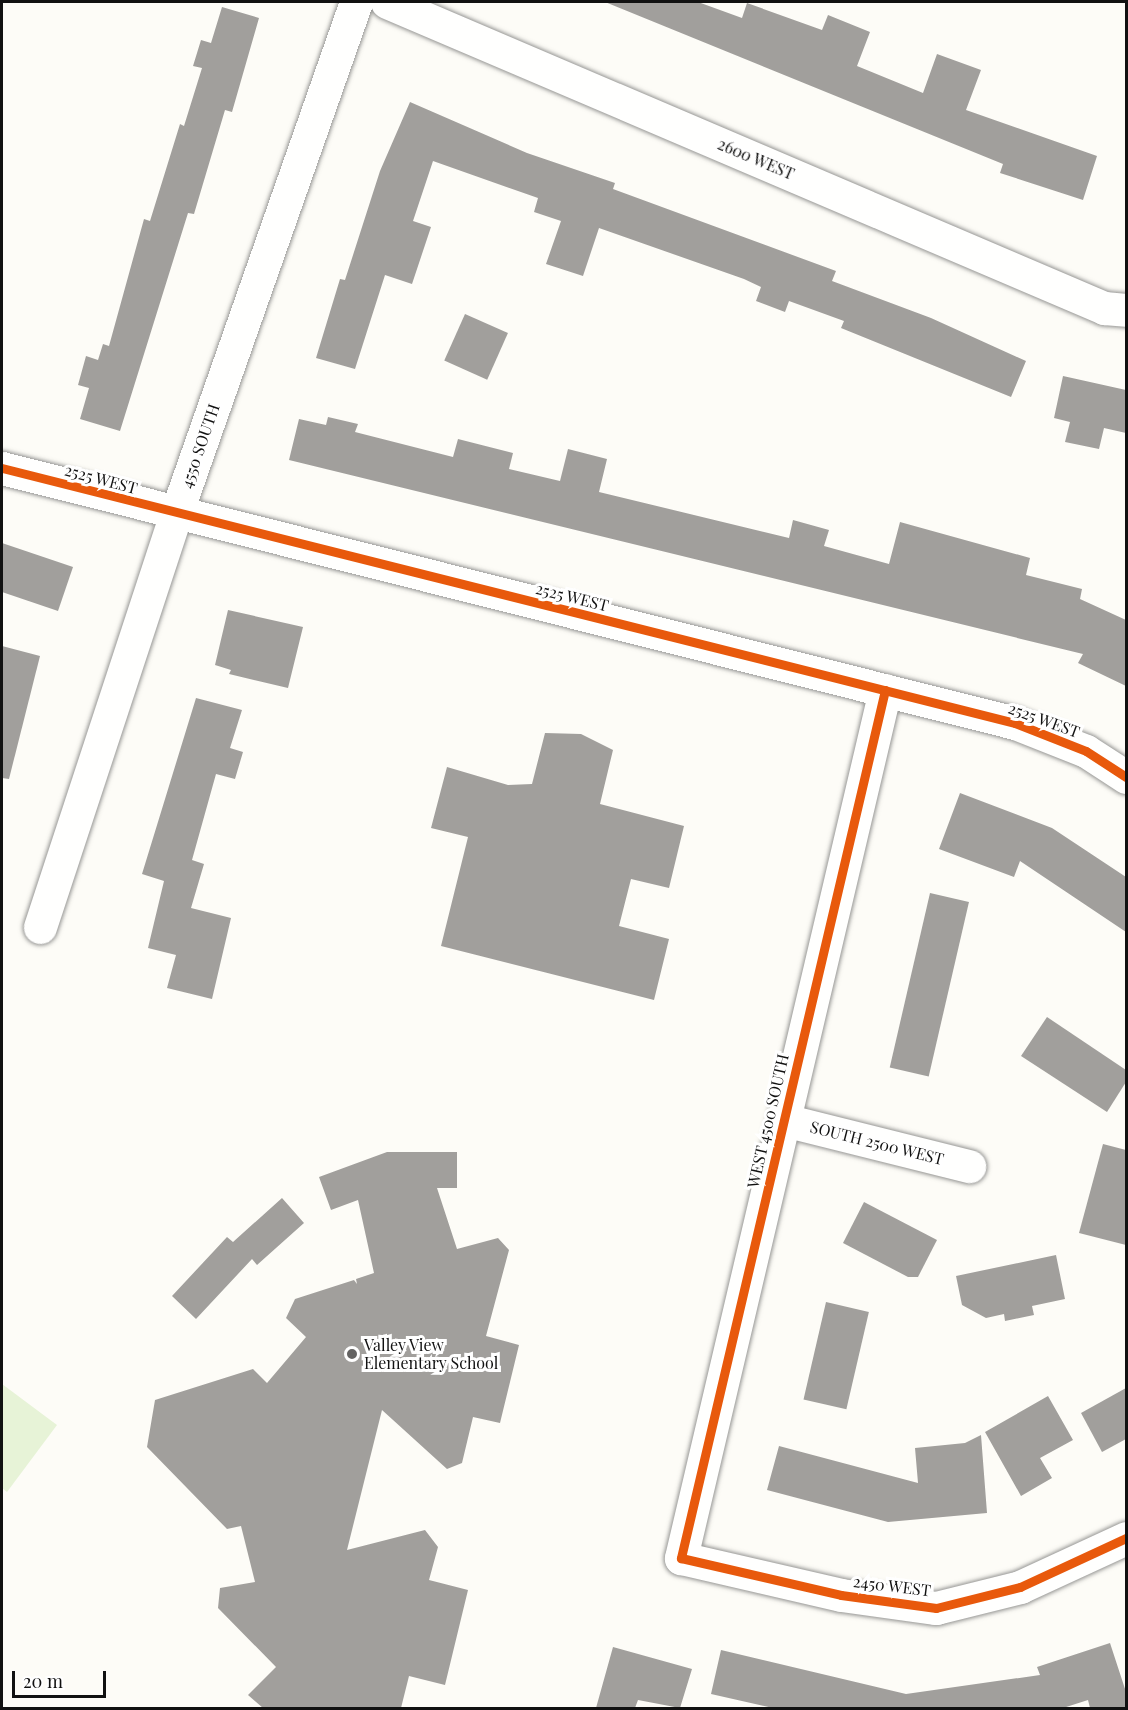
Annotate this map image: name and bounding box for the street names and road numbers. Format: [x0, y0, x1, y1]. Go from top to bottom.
street label: 2600 WEST [715, 134, 797, 184]
street label: 4550 SOUTH [177, 401, 223, 491]
street label: 2525 WEST [62, 460, 140, 498]
street label: 2525 WEST [533, 579, 611, 615]
street label: 2525 WEST [1005, 698, 1083, 742]
street label: WEST 4500 SOUTH [743, 1052, 793, 1190]
street label: SOUTH 2500 WEST [808, 1117, 946, 1169]
street label: 2450 WEST [852, 1572, 932, 1600]

